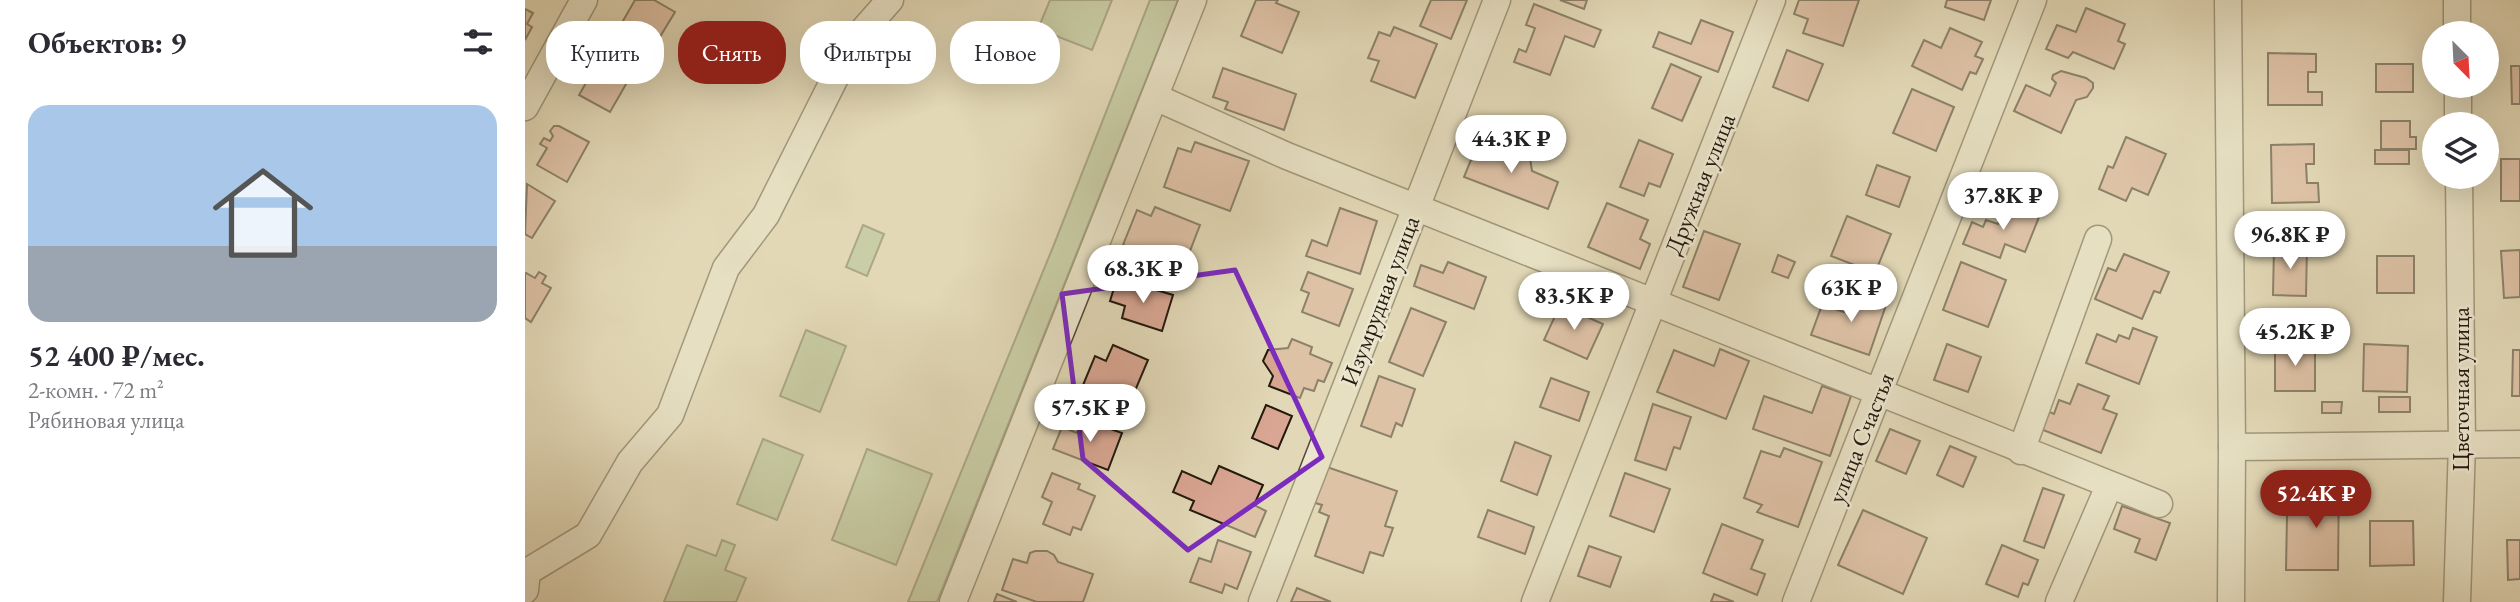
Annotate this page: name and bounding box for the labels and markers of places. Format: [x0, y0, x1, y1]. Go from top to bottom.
pin: 44.3K ₽ [1446, 116, 1576, 175]
pin: 37.8K ₽ [1938, 173, 2068, 232]
pin: 96.8K ₽ [2225, 212, 2355, 271]
pin: 68.3K ₽ [1078, 246, 1208, 305]
pin: 63K ₽ [1802, 264, 1900, 324]
pin: 83.5K ₽ [1509, 272, 1639, 332]
pin: 45.2K ₽ [2230, 308, 2360, 368]
pin: 57.5K ₽ [1025, 384, 1155, 444]
pin: 52.4K ₽ [2251, 470, 2381, 530]

